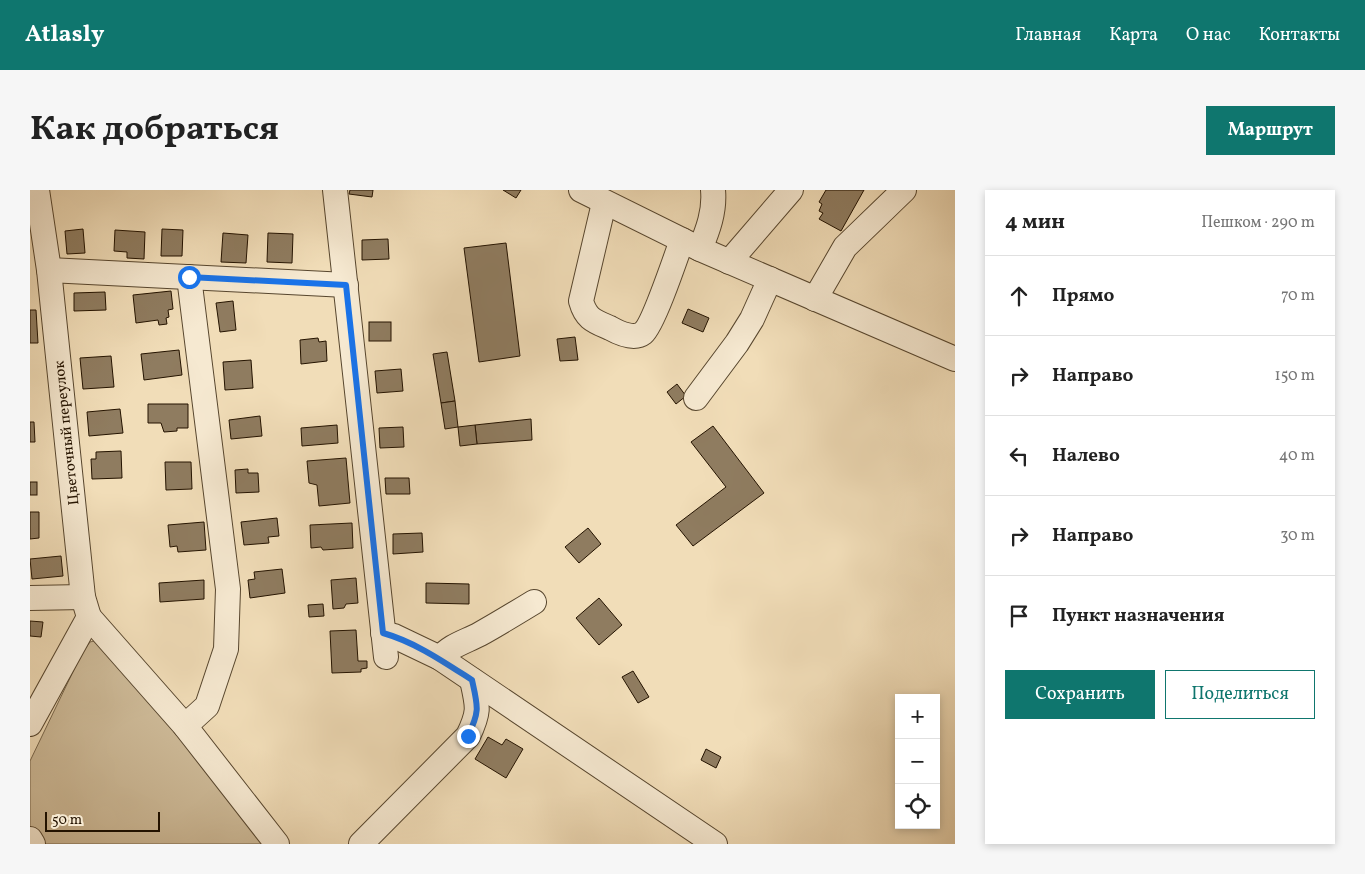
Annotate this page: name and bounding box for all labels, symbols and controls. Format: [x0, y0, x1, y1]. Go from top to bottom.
text: Atlasly [25, 18, 104, 52]
text: Главная [1015, 23, 1081, 48]
text: Карта [1109, 23, 1158, 48]
text: О нас [1186, 23, 1231, 48]
text: Контакты [1259, 23, 1340, 48]
text: Как добраться [30, 106, 279, 154]
button: Маршрут [1206, 106, 1335, 155]
text: 4 мин [1005, 208, 1065, 237]
text: Пешком · 290 m [1201, 212, 1315, 234]
route start [178, 266, 201, 289]
icon: ahead [1005, 282, 1033, 310]
text: Прямо [1052, 283, 1114, 309]
text: 70 m [1281, 285, 1315, 307]
street label: Цветочный переулок [49, 360, 86, 506]
icon: right [1005, 362, 1033, 390]
text: Направо [1052, 363, 1134, 389]
text: 150 m [1274, 365, 1315, 387]
icon: left [1005, 442, 1033, 470]
text: Налево [1052, 443, 1120, 469]
text: 40 m [1279, 445, 1315, 467]
icon: right [1005, 522, 1033, 550]
text: Направо [1052, 523, 1134, 549]
text: 30 m [1280, 525, 1315, 547]
icon: arrive [1005, 602, 1033, 630]
text: Пункт назначения [1052, 603, 1225, 629]
button: Сохранить [1005, 670, 1155, 719]
button: Поделиться [1165, 670, 1315, 719]
map controls [895, 694, 940, 829]
button: + [895, 694, 940, 739]
route end [457, 725, 480, 748]
button: − [895, 739, 940, 784]
button: locate [895, 784, 940, 829]
scale bar [45, 809, 160, 832]
text: 50 m [52, 811, 82, 830]

